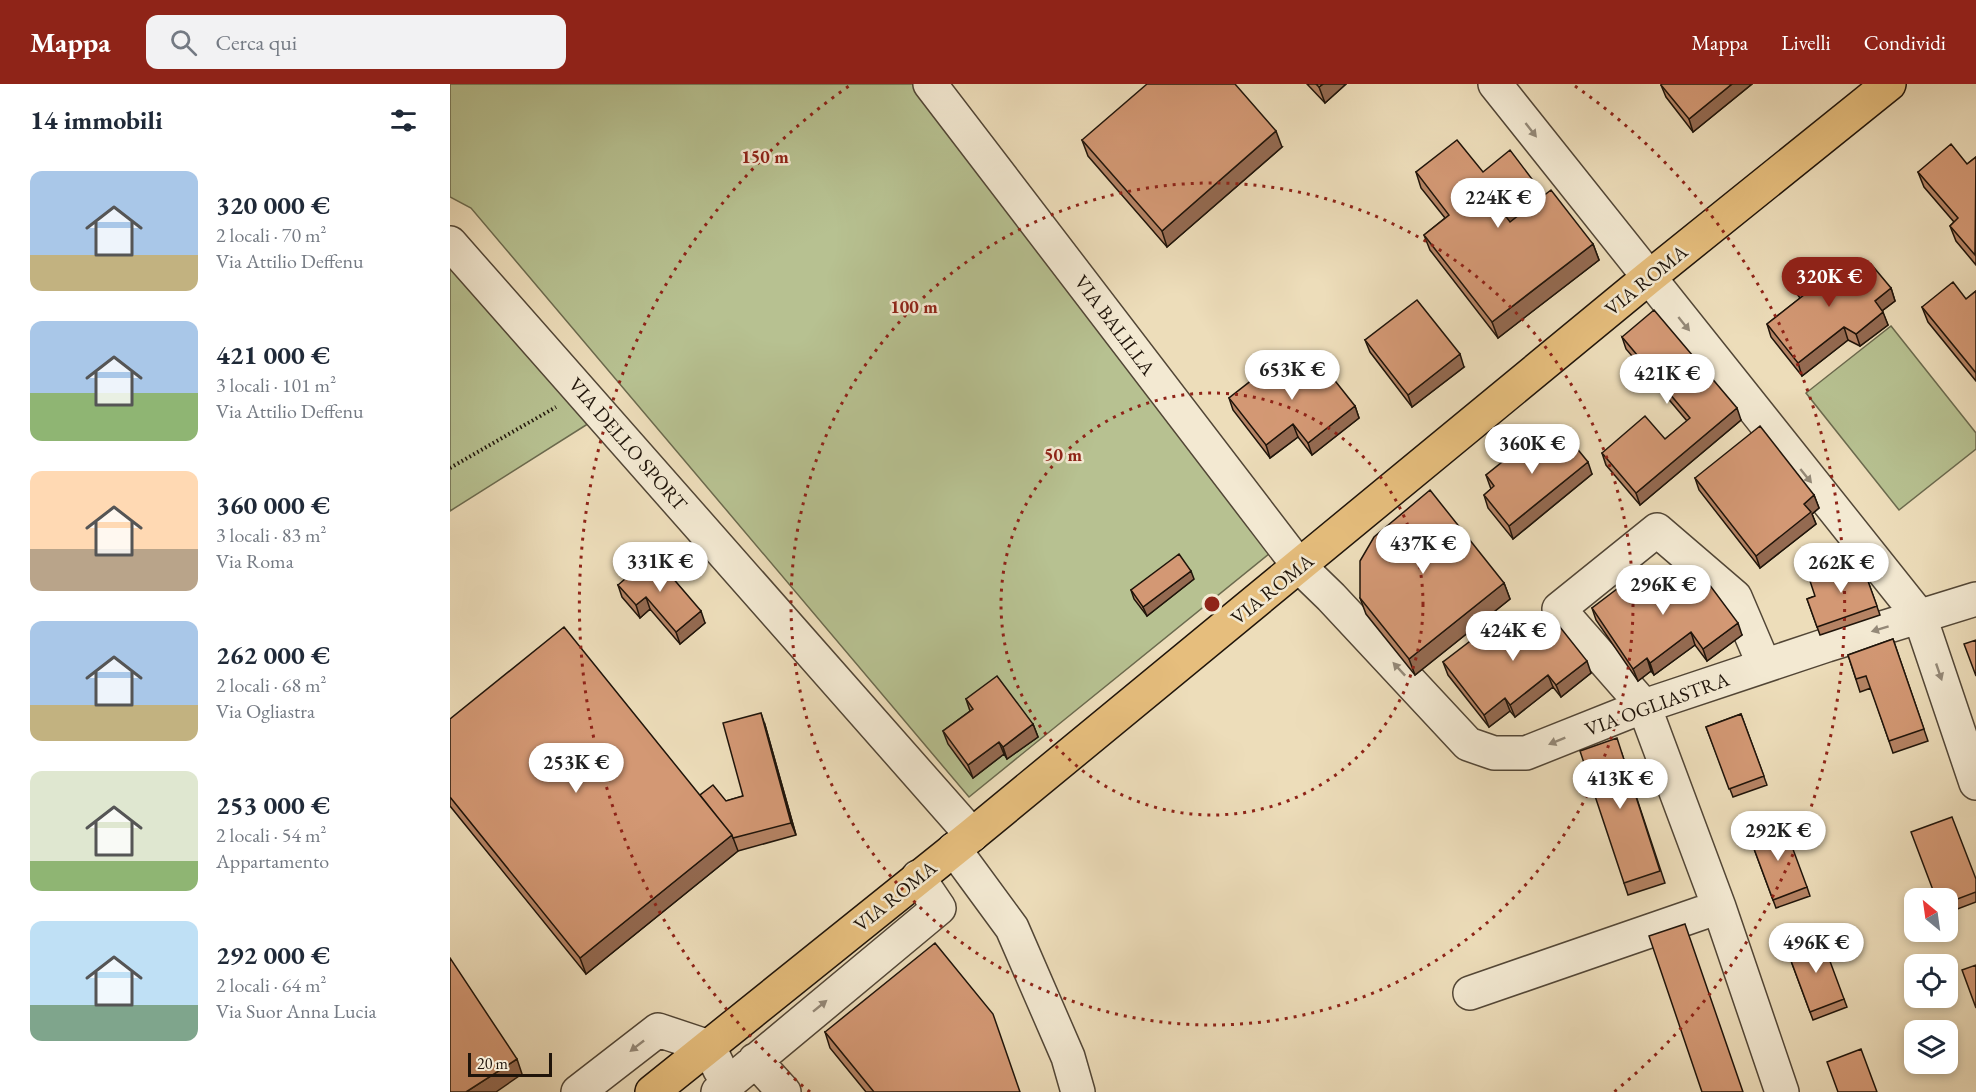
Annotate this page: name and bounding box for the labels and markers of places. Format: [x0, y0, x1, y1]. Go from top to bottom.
pin: 224K € [1449, 178, 1547, 229]
pin: 320K € [1780, 257, 1878, 308]
pin: 653K € [1243, 350, 1341, 401]
pin: 421K € [1618, 354, 1716, 405]
pin: 360K € [1483, 424, 1581, 475]
pin: 437K € [1374, 524, 1472, 575]
pin: 331K € [611, 542, 709, 593]
pin: 262K € [1792, 543, 1890, 594]
pin: 296K € [1614, 565, 1712, 616]
centre of rings [1202, 594, 1222, 614]
pin: 424K € [1464, 611, 1562, 662]
pin: 253K € [527, 743, 625, 794]
pin: 413K € [1571, 759, 1669, 810]
pin: 292K € [1729, 811, 1827, 862]
pin: 496K € [1767, 923, 1865, 974]

